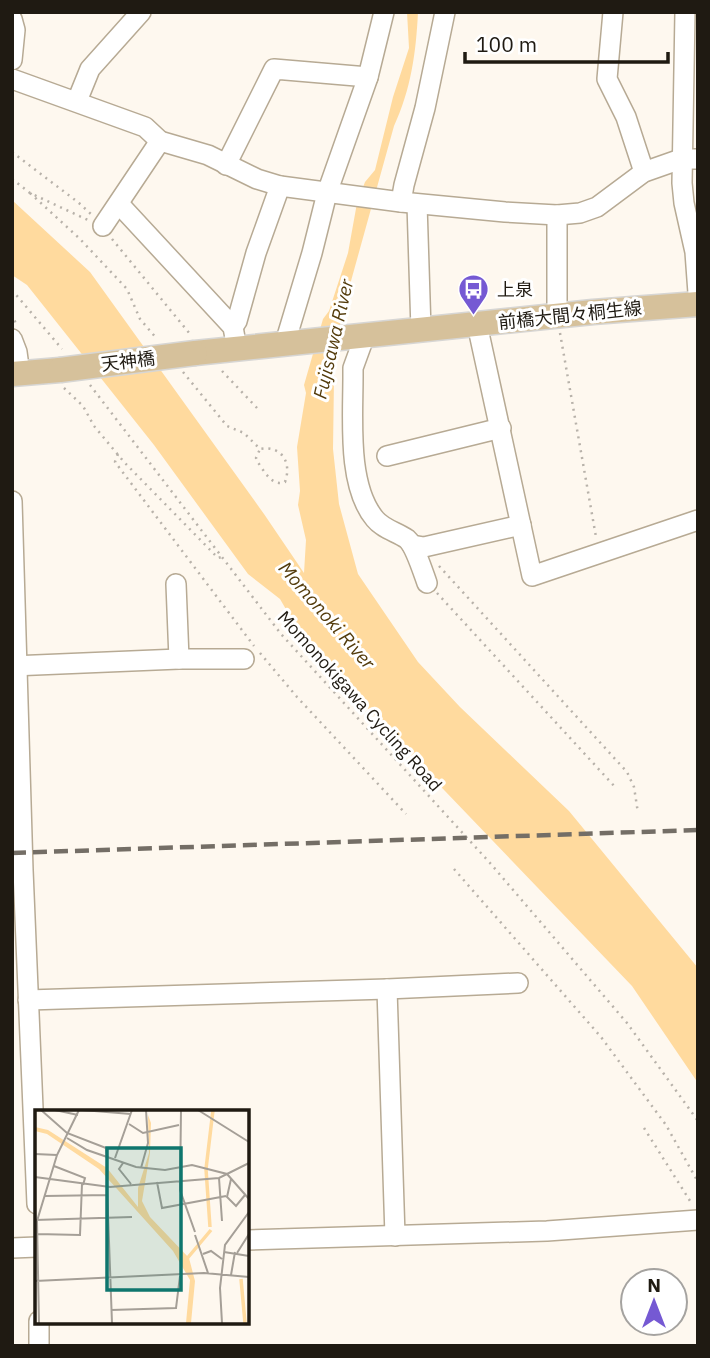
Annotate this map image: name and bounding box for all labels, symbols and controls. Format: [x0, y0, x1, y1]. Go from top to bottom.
scale bar [465, 21, 668, 65]
text: 100 m [476, 30, 537, 58]
bus stop icon: 上泉 [457, 272, 491, 316]
water label: Fujisawa River [308, 276, 359, 401]
place label: 上泉 [497, 278, 533, 301]
street label: 前橋大間々桐生線 [497, 296, 643, 334]
street label: 天神橋 [100, 346, 156, 376]
water label: Momonoki River [274, 556, 381, 675]
street label: Momonokigawa Cycling Road [273, 606, 447, 796]
inset map [35, 1110, 248, 1323]
north arrow [619, 1267, 689, 1337]
text: N [647, 1273, 661, 1297]

